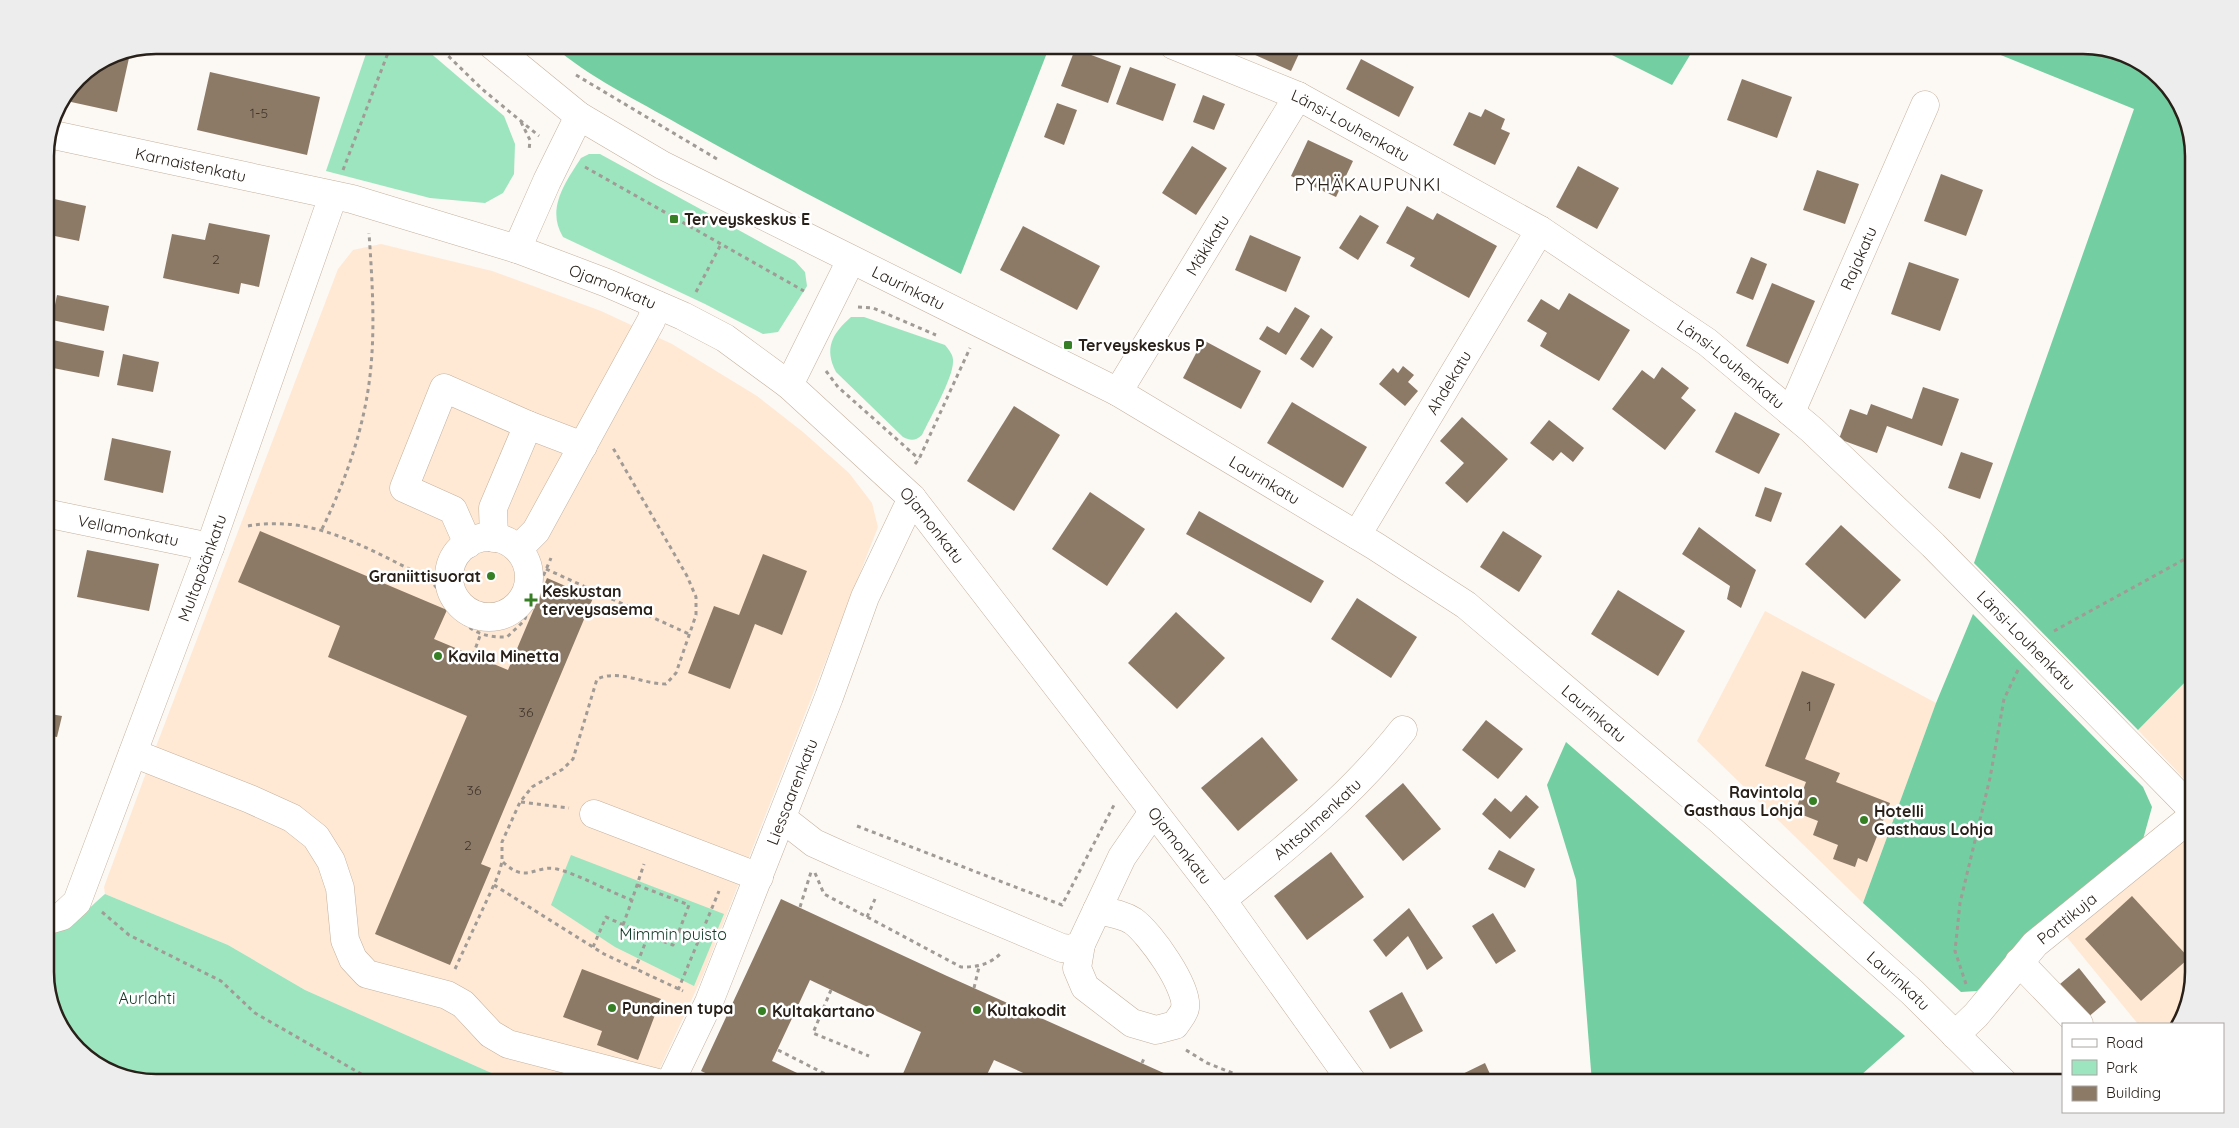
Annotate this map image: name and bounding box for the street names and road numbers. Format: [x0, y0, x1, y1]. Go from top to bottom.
street label: Länsi-Louhenkatu [1289, 84, 1413, 166]
street label: Karnaistenkatu [133, 143, 248, 186]
street label: Mäkikatu [1181, 211, 1233, 279]
street label: Rajakatu [1836, 223, 1881, 293]
street label: Ojamonkatu [566, 260, 659, 313]
street label: Laurinkatu [869, 261, 948, 314]
street label: Länsi-Louhenkatu [1673, 315, 1789, 413]
street label: Ahdekatu [1422, 347, 1475, 418]
street label: Laurinkatu [1226, 451, 1304, 509]
street label: Ojamonkatu [896, 482, 969, 568]
street label: Vellamonkatu [76, 510, 181, 550]
street label: Multapäänkatu [173, 512, 231, 624]
street label: Länsi-Louhenkatu [1973, 586, 2080, 694]
street label: Laurinkatu [1558, 680, 1631, 747]
street label: Liessaarenkatu [762, 736, 822, 848]
street label: Ahtsalmenkatu [1269, 774, 1365, 864]
street label: Ojamonkatu [1144, 803, 1216, 888]
street label: Porttikuja [2033, 888, 2101, 949]
street label: Laurinkatu [1863, 946, 1934, 1014]

